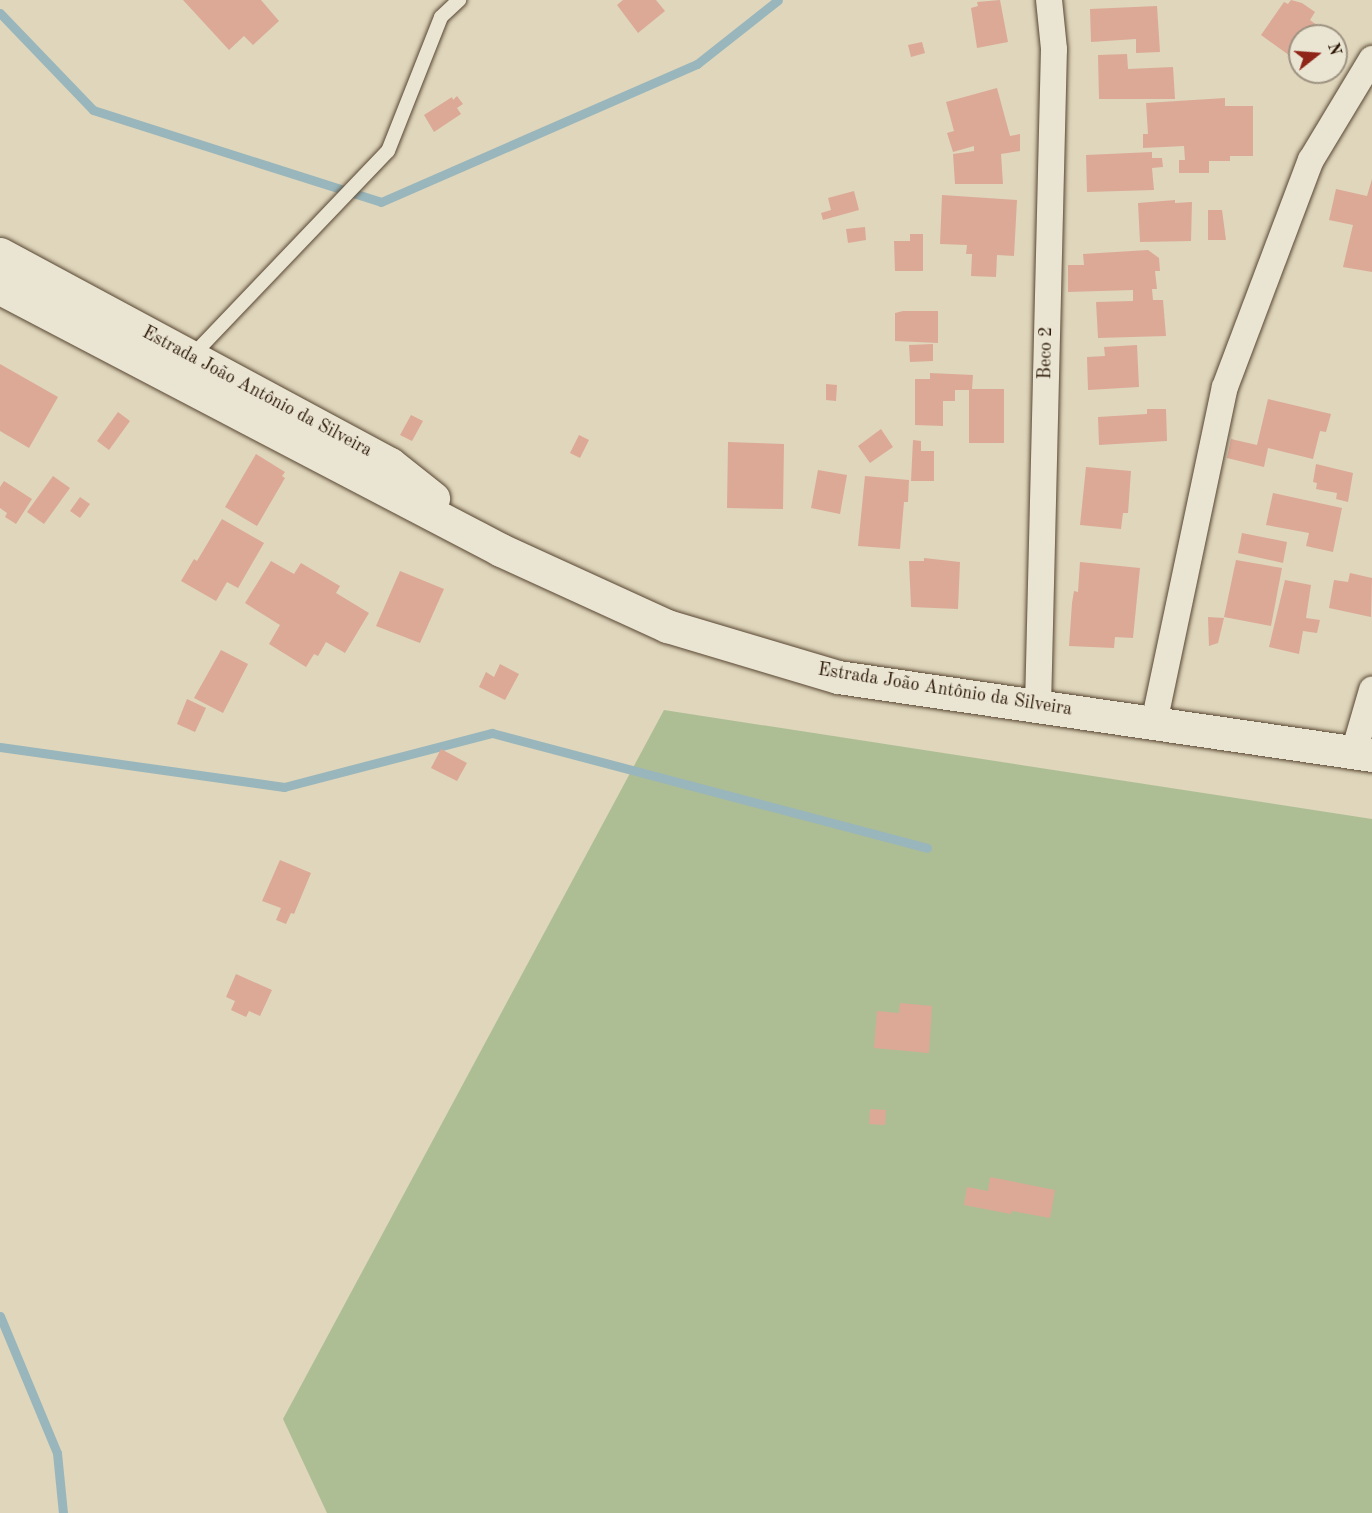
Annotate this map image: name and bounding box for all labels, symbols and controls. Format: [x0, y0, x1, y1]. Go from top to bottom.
north arrow [1288, 24, 1348, 84]
text: N [1324, 41, 1343, 58]
street label: Estrada João Antônio da Silveira [138, 322, 376, 462]
street label: Beco 2 [1035, 326, 1057, 380]
street label: Estrada João Antônio da Silveira [816, 659, 1074, 721]

